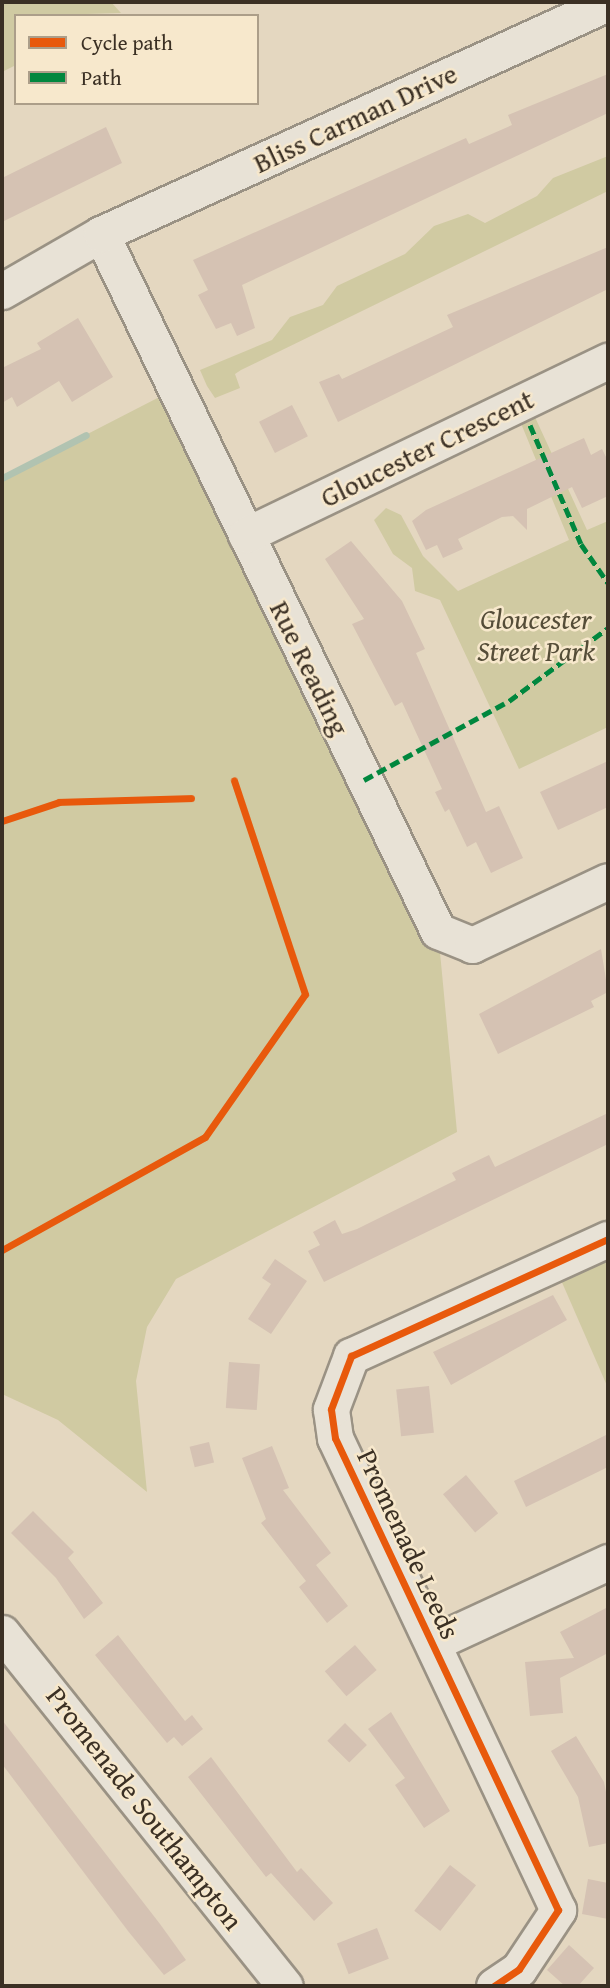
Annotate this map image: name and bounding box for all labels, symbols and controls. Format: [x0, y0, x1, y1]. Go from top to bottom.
legend [14, 14, 259, 105]
text: Cycle path [81, 27, 173, 58]
street label: Bliss Carman Drive [248, 56, 462, 180]
text: Path [81, 62, 121, 93]
street label: Gloucester Crescent [315, 382, 539, 514]
street label: Rue Reading [263, 595, 357, 741]
park label: Gloucester Street Park [477, 602, 595, 668]
street label: Promenade Leeds [350, 1444, 468, 1644]
street label: Promenade Southampton [40, 1680, 250, 1936]

